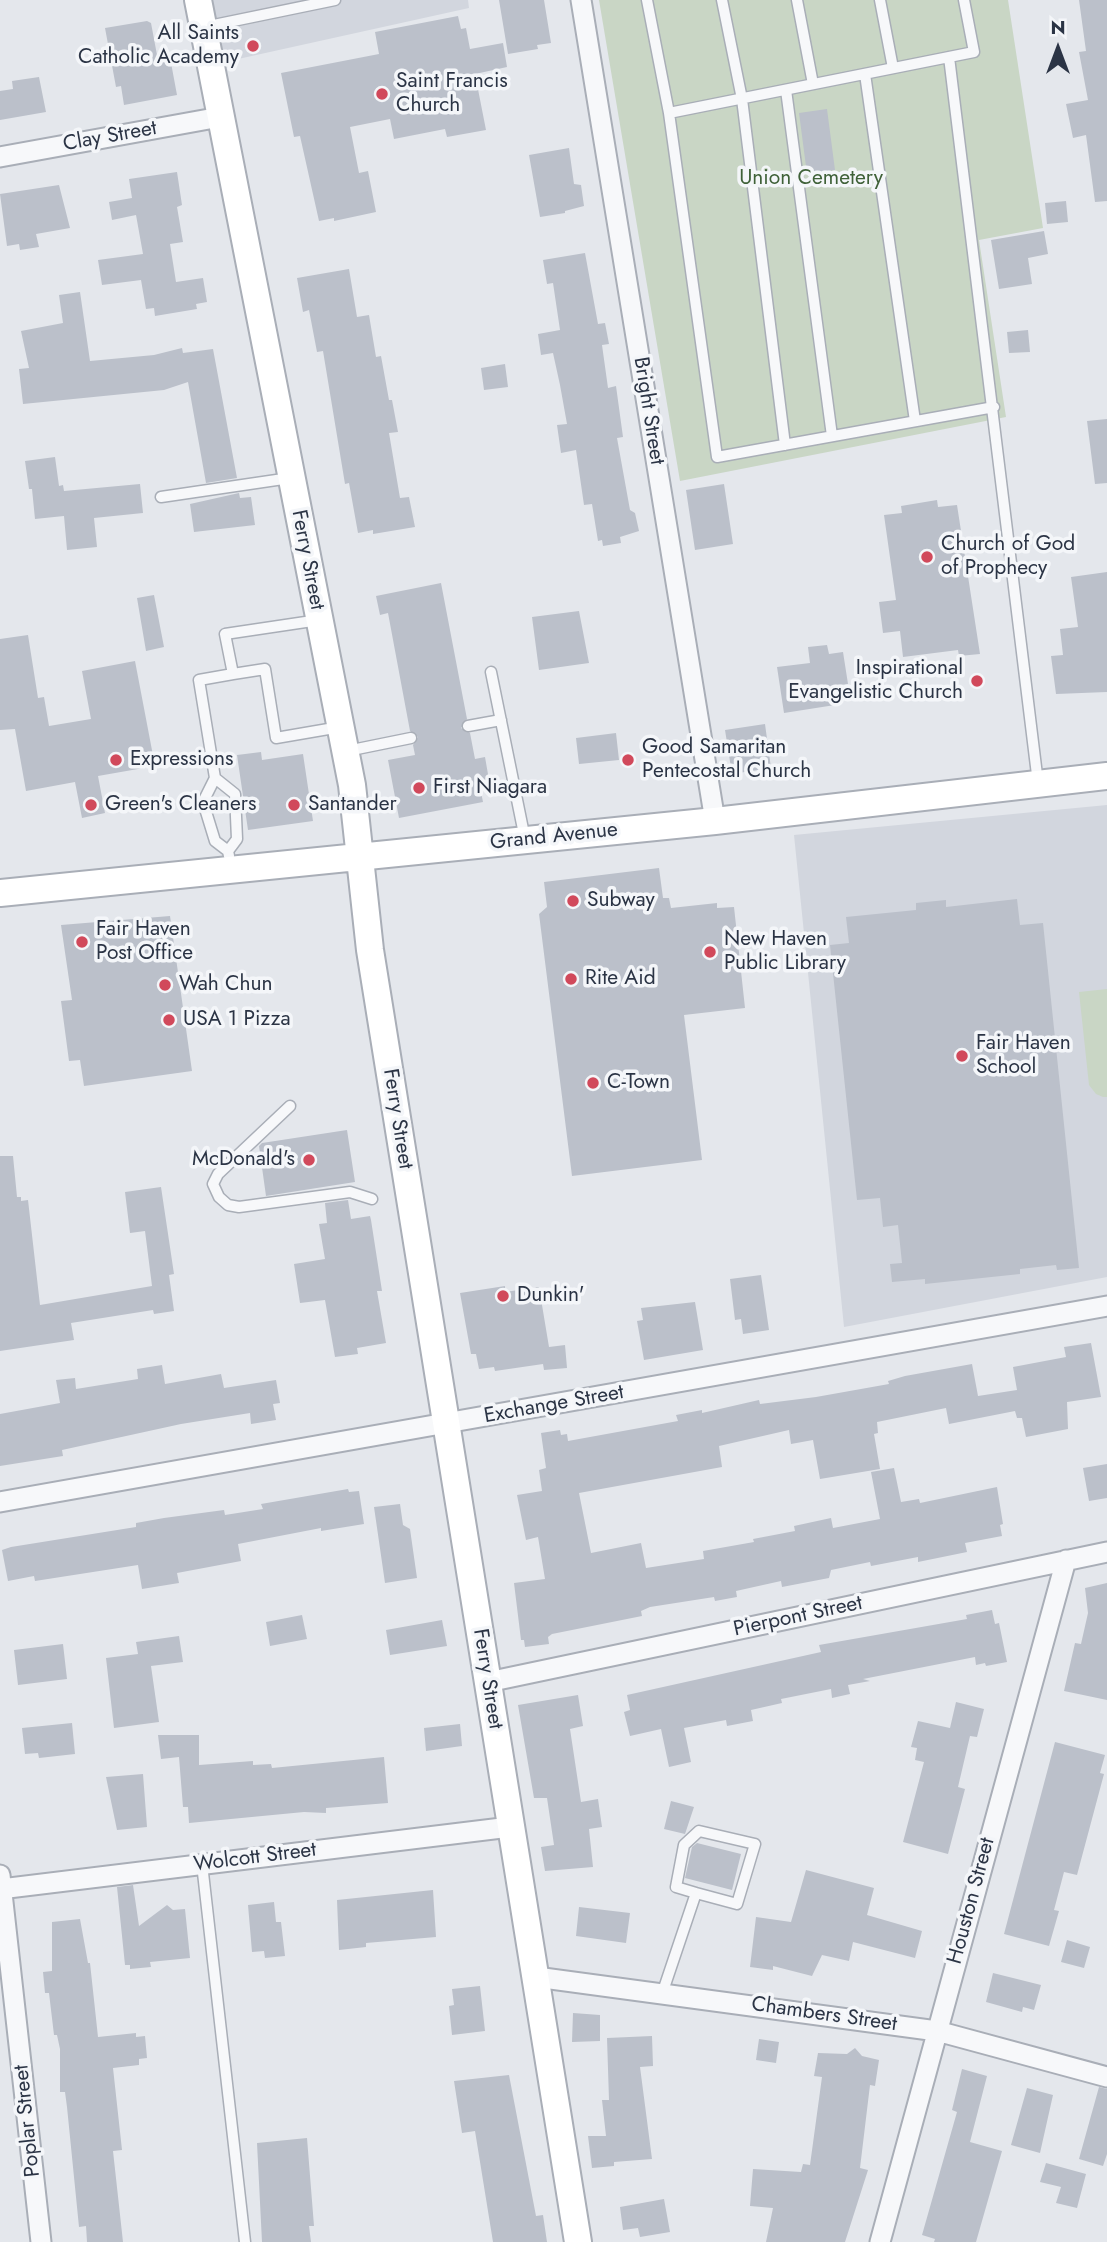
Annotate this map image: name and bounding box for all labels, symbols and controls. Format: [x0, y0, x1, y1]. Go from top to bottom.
north arrow [1023, 14, 1093, 84]
text: N [1050, 14, 1066, 41]
place label: All Saints Catholic Academy [78, 21, 239, 71]
marker: All Saints Catholic Academy [245, 38, 261, 54]
place label: Saint Francis Church [396, 69, 508, 119]
marker: Saint Francis Church [374, 86, 390, 102]
street label: Clay Street [61, 116, 159, 158]
park label: Union Cemetery [739, 166, 883, 192]
street label: Bright Street [627, 355, 669, 467]
street label: Ferry Street [285, 508, 329, 612]
place label: Church of God of Prophecy [941, 532, 1075, 582]
marker: Church of God of Prophecy [919, 549, 935, 565]
place label: Inspirational Evangelistic Church [788, 656, 963, 706]
marker: Inspirational Evangelistic Church [969, 673, 985, 689]
place label: Good Samaritan Pentecostal Church [642, 735, 811, 785]
place label: Expressions [130, 747, 233, 773]
marker: Expressions [108, 752, 124, 768]
marker: Good Samaritan Pentecostal Church [620, 752, 636, 768]
place label: First Niagara [433, 775, 547, 801]
marker: First Niagara [411, 780, 427, 796]
place label: Green's Cleaners [105, 792, 256, 818]
place label: Santander [308, 792, 397, 818]
marker: Green's Cleaners [83, 797, 99, 813]
marker: Santander [286, 797, 302, 813]
street label: Grand Avenue [489, 818, 619, 856]
place label: Subway [587, 888, 655, 914]
marker: Subway [565, 893, 581, 909]
place label: Fair Haven Post Office [96, 917, 193, 967]
place label: New Haven Public Library [724, 927, 846, 977]
marker: Fair Haven Post Office [74, 934, 90, 950]
marker: New Haven Public Library [702, 944, 718, 960]
place label: Rite Aid [585, 966, 656, 992]
marker: Rite Aid [563, 971, 579, 987]
place label: Wah Chun [179, 972, 273, 998]
marker: Wah Chun [157, 977, 173, 993]
place label: USA 1 Pizza [183, 1007, 291, 1033]
marker: USA 1 Pizza [161, 1012, 177, 1028]
place label: Fair Haven School [976, 1031, 1071, 1081]
marker: Fair Haven School [954, 1048, 970, 1064]
street label: Ferry Street [377, 1067, 417, 1171]
place label: C-Town [607, 1070, 670, 1096]
marker: C-Town [585, 1075, 601, 1091]
place label: McDonald's [192, 1147, 295, 1173]
marker: McDonald's [301, 1152, 317, 1168]
place label: Dunkin' [517, 1283, 584, 1309]
marker: Dunkin' [495, 1288, 511, 1304]
street label: Exchange Street [482, 1380, 626, 1430]
street label: Pierpont Street [731, 1591, 865, 1643]
street label: Ferry Street [467, 1627, 507, 1731]
street label: Houston Street [943, 1835, 1001, 1967]
street label: Wolcott Street [192, 1838, 318, 1878]
street label: Chambers Street [750, 1992, 898, 2038]
street label: Poplar Street [10, 2064, 46, 2178]

